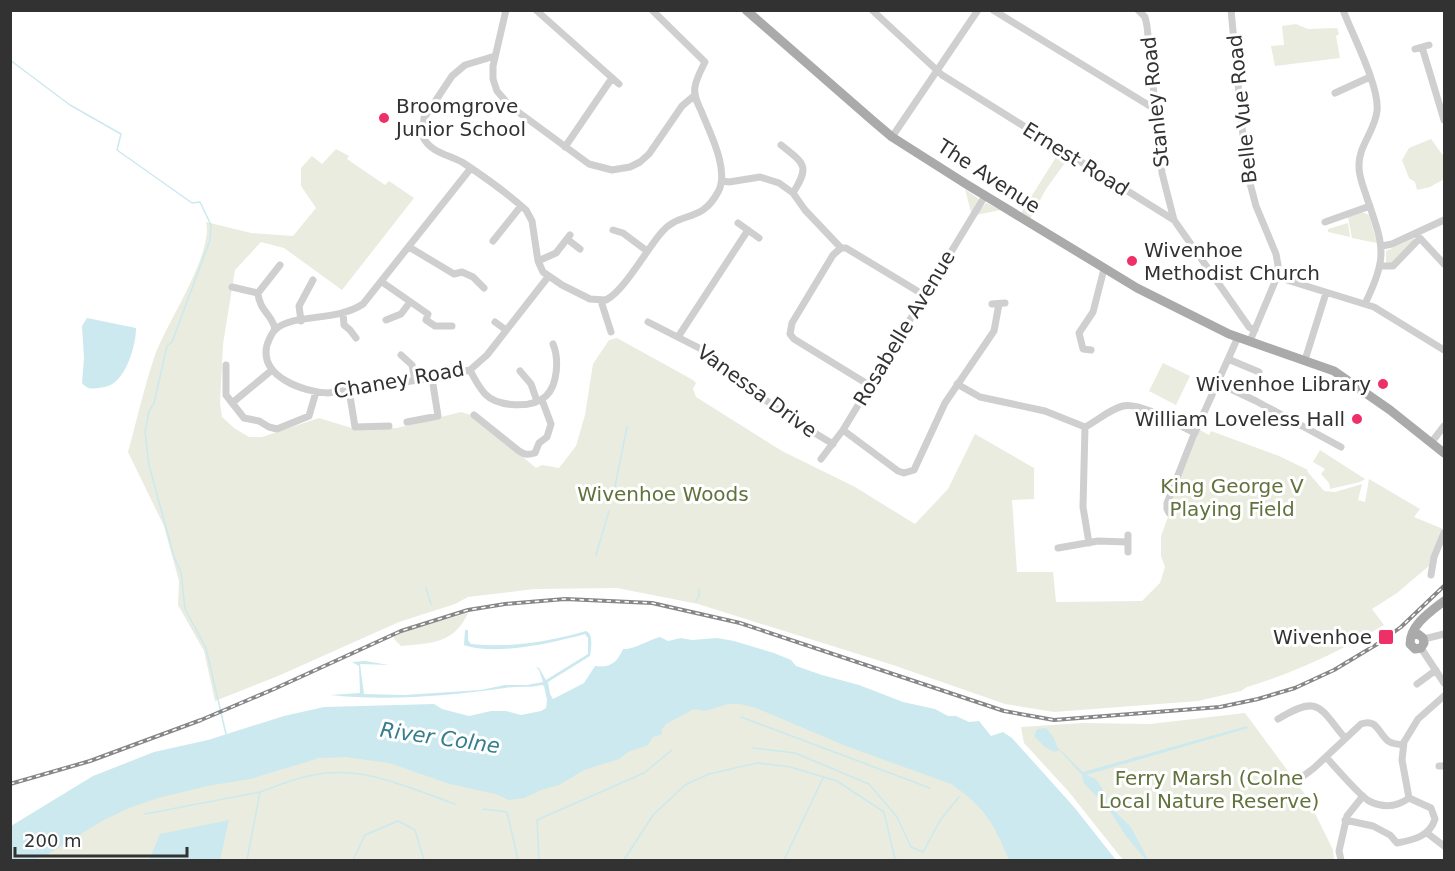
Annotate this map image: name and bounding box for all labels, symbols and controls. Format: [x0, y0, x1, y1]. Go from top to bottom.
street label: Belle Vue Road [1222, 33, 1262, 185]
street label: Stanley Road [1136, 35, 1174, 169]
place label: Broomgrove Junior School [394, 94, 526, 141]
marker: Broomgrove Junior School [377, 111, 391, 125]
street label: Ernest Road [1019, 117, 1133, 201]
street label: The Avenue [932, 133, 1045, 218]
place label: Wivenhoe Methodist Church [1144, 238, 1320, 285]
street label: Rosabelle Avenue [848, 246, 960, 410]
marker: Wivenhoe Methodist Church [1125, 254, 1139, 268]
street label: Vanessa Drive [692, 340, 822, 442]
street label: Chaney Road [332, 357, 466, 403]
place label: Wivenhoe Library [1196, 372, 1371, 396]
marker: Wivenhoe Library [1376, 377, 1390, 391]
place label: William Loveless Hall [1135, 407, 1345, 431]
marker: William Loveless Hall [1350, 412, 1364, 426]
park label: King George V Playing Field [1160, 474, 1304, 521]
park label: Wivenhoe Woods [577, 482, 749, 506]
place label: Wivenhoe [1273, 625, 1372, 649]
marker: Wivenhoe [1377, 628, 1395, 646]
water label: River Colne [379, 718, 501, 758]
park label: Ferry Marsh (Colne Local Nature Reserve) [1099, 766, 1319, 813]
scale bar [15, 820, 188, 858]
text: 200 m [24, 830, 82, 851]

